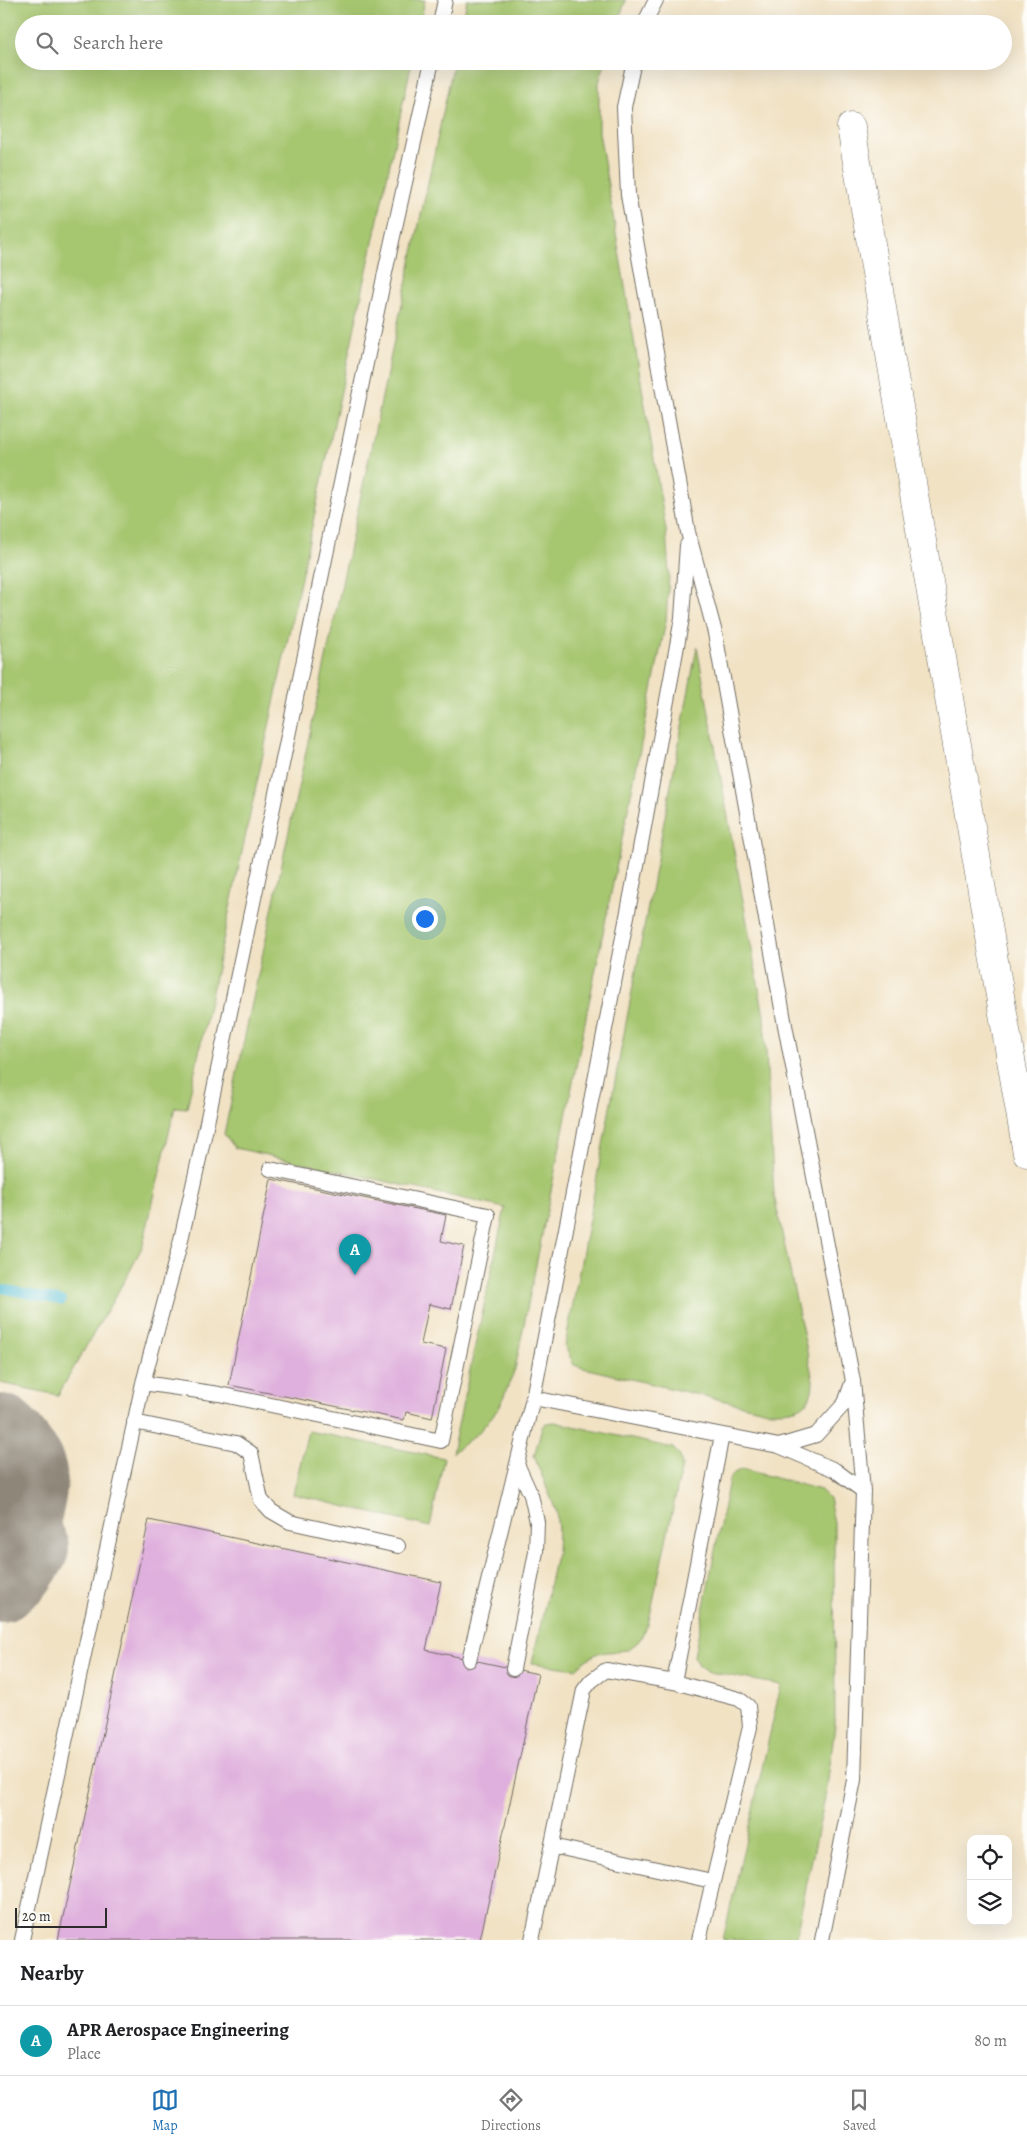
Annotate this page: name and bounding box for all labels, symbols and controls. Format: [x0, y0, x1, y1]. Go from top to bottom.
search box [15, 15, 1012, 70]
icon: search [33, 29, 61, 57]
text: Search here [73, 30, 163, 56]
your location [412, 906, 438, 932]
pin: A [339, 1234, 371, 1275]
map controls [967, 1835, 1012, 1925]
button: locate [967, 1835, 1012, 1880]
button: layers [967, 1880, 1012, 1925]
scale bar [15, 1905, 108, 1928]
text: 20 m [22, 1907, 51, 1926]
text: Nearby [20, 1959, 83, 1987]
text: APR Aerospace Engineering [67, 2017, 289, 2043]
text: A [31, 2030, 41, 2052]
text: 80 m [974, 2030, 1007, 2052]
text: Place [67, 2043, 101, 2065]
tab: Map [151, 2086, 179, 2135]
tab: Directions [481, 2086, 541, 2135]
tab: Saved [843, 2086, 876, 2135]

